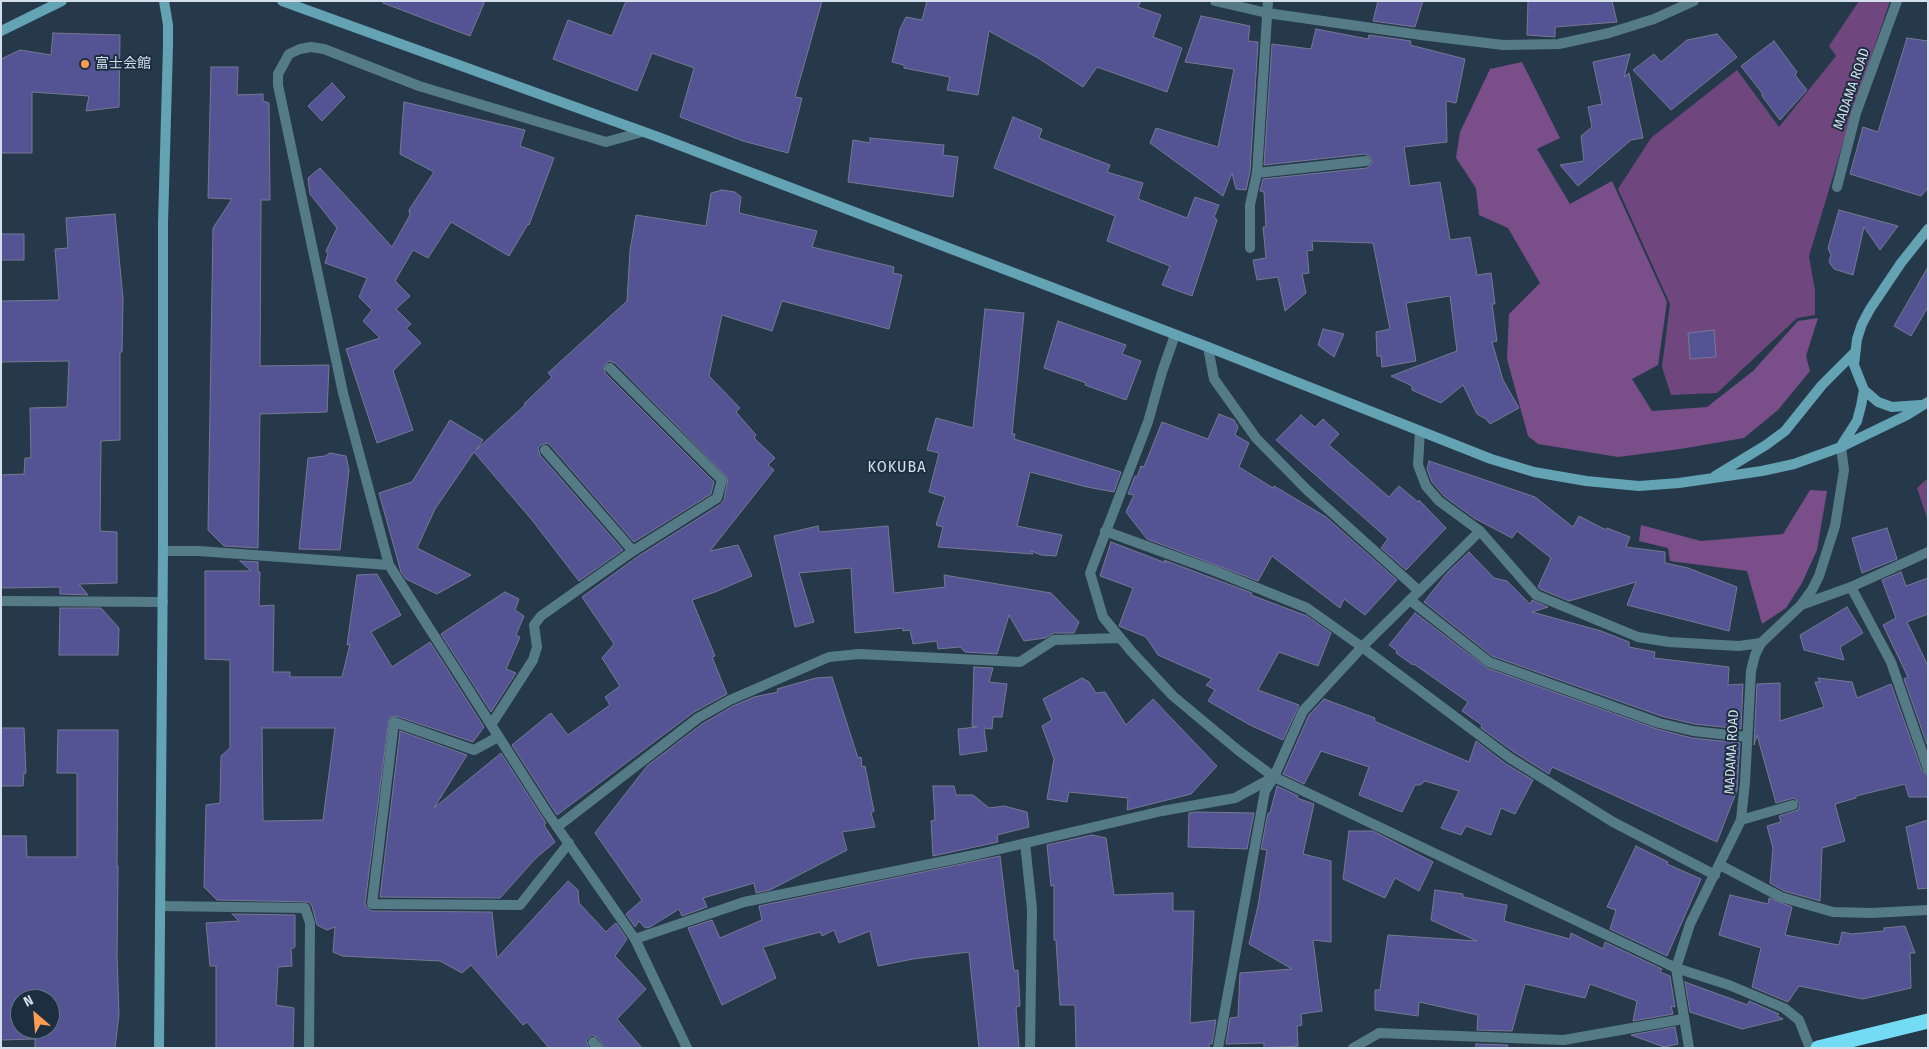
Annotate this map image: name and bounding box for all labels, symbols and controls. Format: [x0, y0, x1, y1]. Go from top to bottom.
street label: MADAMA ROAD [1830, 46, 1874, 132]
place label: 富士会館 [95, 56, 151, 72]
marker: 富士会館 [79, 58, 91, 70]
district label: KOKUBA [867, 458, 927, 478]
street label: MADAMA ROAD [1721, 709, 1743, 795]
north arrow [10, 989, 60, 1039]
text: N [21, 992, 36, 1011]

